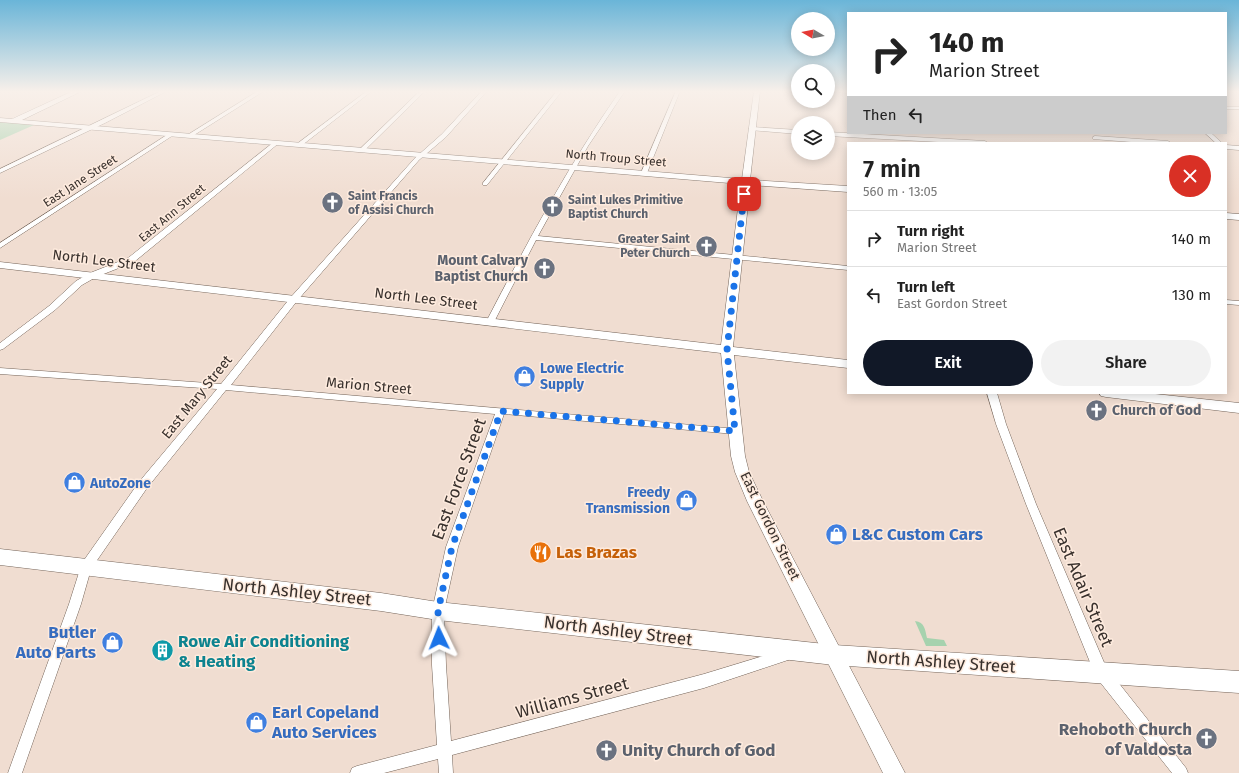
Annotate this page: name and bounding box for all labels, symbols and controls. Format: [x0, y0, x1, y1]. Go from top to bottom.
north arrow [791, 12, 835, 56]
map controls [791, 12, 835, 160]
text: 140 m [929, 26, 1005, 59]
icon: right [863, 28, 915, 80]
text: Marion Street [929, 60, 1039, 82]
button: search [791, 64, 835, 108]
icon: left [905, 104, 927, 126]
text: Then [863, 106, 897, 124]
button: layers [791, 116, 835, 160]
street label: North Troup Street [565, 147, 668, 169]
street label: East Jane Street [40, 152, 120, 210]
text: 7 min [863, 155, 921, 183]
button: close [1169, 155, 1211, 197]
pin [727, 177, 761, 211]
street label: East Ann Street [136, 181, 209, 245]
icon: arrive [733, 183, 755, 205]
text: 560 m · 13:05 [863, 184, 937, 199]
place label: Saint Francis of Assisi Church [348, 189, 434, 217]
church icon: Saint Francis of Assisi Church [320, 190, 346, 216]
place label: Saint Lukes Primitive Baptist Church [568, 193, 684, 221]
church icon: Saint Lukes Primitive Baptist Church [539, 194, 565, 220]
text: Turn right [897, 222, 964, 240]
icon: right [863, 228, 885, 250]
text: 140 m [1171, 230, 1211, 248]
place label: Greater Saint Peter Church [618, 232, 690, 260]
church icon: Greater Saint Peter Church [693, 233, 719, 259]
text: Marion Street [897, 240, 977, 255]
street label: North Lee Street [52, 246, 157, 276]
place label: Mount Calvary Baptist Church [435, 252, 529, 285]
church icon: Mount Calvary Baptist Church [531, 255, 557, 281]
text: Turn left [897, 278, 955, 296]
street label: North Lee Street [374, 284, 479, 314]
icon: left [863, 284, 885, 306]
text: 130 m [1172, 286, 1211, 304]
text: East Gordon Street [897, 296, 1007, 311]
button: Exit [863, 340, 1033, 386]
button: Share [1041, 340, 1211, 386]
street label: East Mary Street [158, 351, 236, 442]
place label: Lowe Electric Supply [540, 360, 624, 393]
shop icon: Lowe Electric Supply [511, 363, 537, 389]
street label: Marion Street [325, 374, 413, 398]
church icon: Church of God [1083, 397, 1109, 423]
place label: Church of God [1112, 402, 1201, 419]
street label: East Force Street [427, 414, 491, 543]
street label: East Gordon Street [736, 469, 804, 584]
shop icon: AutoZone [62, 470, 88, 496]
place label: AutoZone [89, 475, 151, 492]
place label: Freedy Transmission [586, 484, 671, 517]
shop icon: Freedy Transmission [673, 487, 699, 513]
shop icon: L&C Custom Cars [823, 521, 849, 547]
place label: L&C Custom Cars [852, 524, 983, 545]
street label: East Adair Street [1048, 524, 1118, 651]
restaurant icon: Las Brazas [528, 539, 554, 565]
place label: Las Brazas [556, 542, 637, 563]
street label: North Ashley Street [222, 574, 373, 610]
street label: North Ashley Street [543, 611, 694, 651]
position arrow [418, 617, 460, 659]
place label: Butler Auto Parts [15, 622, 96, 663]
shop icon: Butler Auto Parts [99, 629, 125, 655]
place label: Rowe Air Conditioning & Heating [178, 631, 350, 672]
building icon: Rowe Air Conditioning & Heating [149, 638, 175, 664]
street label: North Ashley Street [866, 646, 1017, 678]
street label: Williams Street [513, 673, 632, 723]
place label: Earl Copeland Auto Services [271, 702, 379, 743]
shop icon: Earl Copeland Auto Services [244, 709, 270, 735]
place label: Rehoboth Church of Valdosta [1059, 719, 1192, 760]
church icon: Rehoboth Church of Valdosta [1194, 726, 1220, 752]
church icon: Unity Church of God [594, 737, 620, 763]
place label: Unity Church of God [622, 740, 776, 761]

